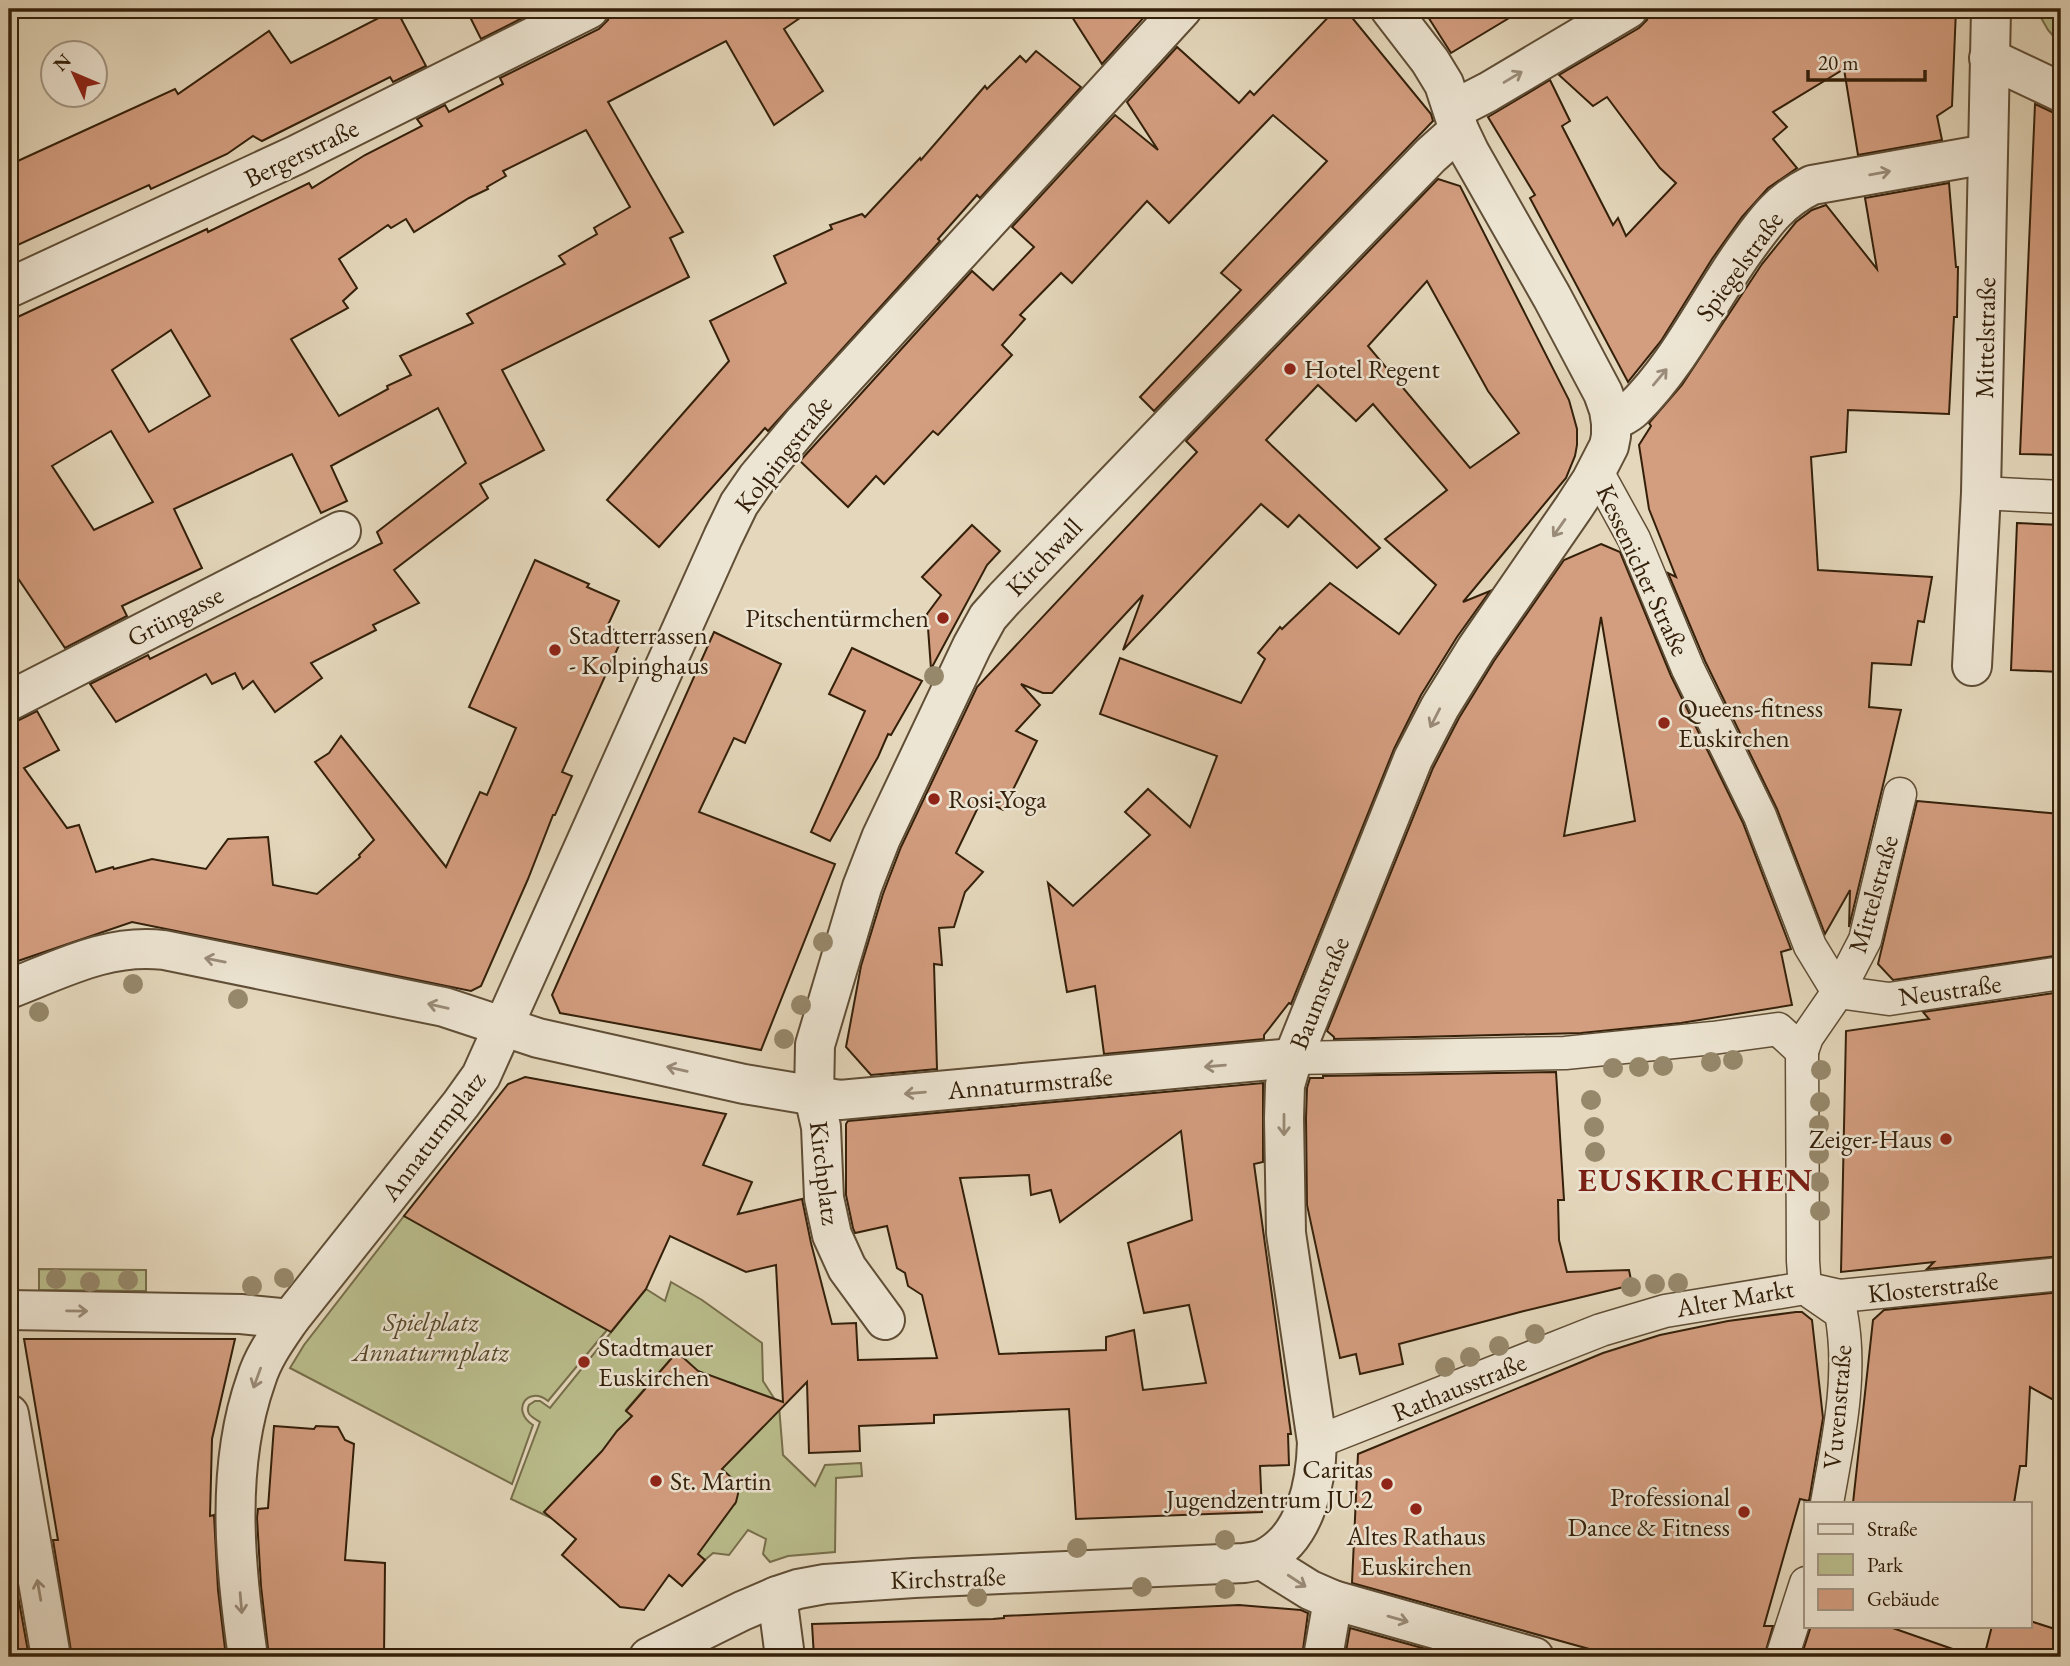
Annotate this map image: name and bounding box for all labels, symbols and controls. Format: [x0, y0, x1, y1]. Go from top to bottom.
north arrow [38, 38, 108, 108]
scale bar [1808, 38, 1925, 82]
text: N [48, 48, 77, 77]
text: 20 m [1818, 49, 1859, 76]
one-way arrow [1502, 70, 1522, 84]
street label: Bergerstraße [238, 111, 364, 195]
one-way arrow [1868, 166, 1891, 179]
street label: Spiegelstraße [1687, 204, 1791, 328]
street label: Mittelstraße [1967, 277, 2003, 399]
place label: Hotel Regent [1304, 352, 1440, 386]
marker: Hotel Regent [1282, 361, 1298, 377]
one-way arrow [1652, 368, 1668, 386]
street label: Kolpingstraße [726, 388, 840, 520]
street label: Kessenicher Straße [1588, 479, 1698, 661]
street label: Kirchwall [998, 511, 1090, 603]
one-way arrow [1552, 518, 1566, 537]
street label: Grüngasse [121, 577, 229, 655]
place label: Pitschentürmchen [745, 601, 929, 635]
marker: Pitschentürmchen [935, 610, 951, 626]
place label: Stadtterrassen - Kolpinghaus [569, 618, 709, 682]
marker: Stadtterrassen - Kolpinghaus [547, 642, 563, 658]
place label: Queens-fitness Euskirchen [1678, 691, 1823, 755]
one-way arrow [1427, 707, 1441, 728]
marker: Queens-fitness Euskirchen [1656, 715, 1672, 731]
place label: Rosi-Yoga [948, 782, 1047, 816]
marker: Rosi-Yoga [926, 791, 942, 807]
street label: Mittelstraße [1840, 831, 1906, 957]
street label: Baumstraße [1281, 932, 1357, 1054]
one-way arrow [204, 953, 227, 967]
street label: Neustraße [1896, 966, 2004, 1014]
one-way arrow [427, 999, 450, 1012]
street label: Annaturmstraße [945, 1059, 1114, 1107]
one-way arrow [1204, 1060, 1227, 1073]
one-way arrow [666, 1061, 689, 1075]
street label: Annaturmplatz [372, 1064, 493, 1209]
one-way arrow [904, 1087, 927, 1100]
one-way arrow [1277, 1114, 1291, 1137]
street label: Kirchplatz [802, 1119, 848, 1227]
place label: Zeiger-Haus [1809, 1122, 1932, 1156]
marker: Zeiger-Haus [1938, 1131, 1954, 1147]
district label: EUSKIRCHEN [1578, 1158, 1814, 1201]
street label: Klosterstraße [1866, 1263, 2000, 1311]
street label: Alter Markt [1673, 1271, 1796, 1325]
one-way arrow [65, 1304, 88, 1318]
park label: Spielplatz Annaturmplatz [351, 1305, 510, 1369]
place label: Stadtmauer Euskirchen [598, 1330, 713, 1394]
street label: Vuvenstraße [1815, 1343, 1859, 1471]
street label: Rathausstraße [1387, 1345, 1531, 1429]
marker: Stadtmauer Euskirchen [576, 1354, 592, 1370]
one-way arrow [250, 1367, 262, 1389]
place label: Caritas Jugendzentrum JU.2 [1164, 1452, 1374, 1516]
place label: St. Martin [670, 1464, 772, 1498]
marker: St. Martin [648, 1473, 664, 1489]
marker: Caritas Jugendzentrum JU.2 [1379, 1476, 1395, 1492]
place label: Professional Dance & Fitness [1568, 1480, 1730, 1544]
marker: Altes Rathaus Euskirchen [1408, 1501, 1424, 1517]
legend [1804, 1502, 2032, 1628]
marker: Professional Dance & Fitness [1736, 1504, 1752, 1520]
text: Straße [1867, 1515, 1918, 1542]
place label: Altes Rathaus Euskirchen [1345, 1519, 1486, 1583]
text: Park [1867, 1551, 1904, 1578]
street label: Kirchstraße [890, 1559, 1006, 1597]
one-way arrow [1286, 1575, 1306, 1589]
one-way arrow [32, 1579, 45, 1602]
text: Gebäude [1867, 1585, 1939, 1612]
one-way arrow [235, 1591, 248, 1614]
one-way arrow [1387, 1613, 1409, 1626]

